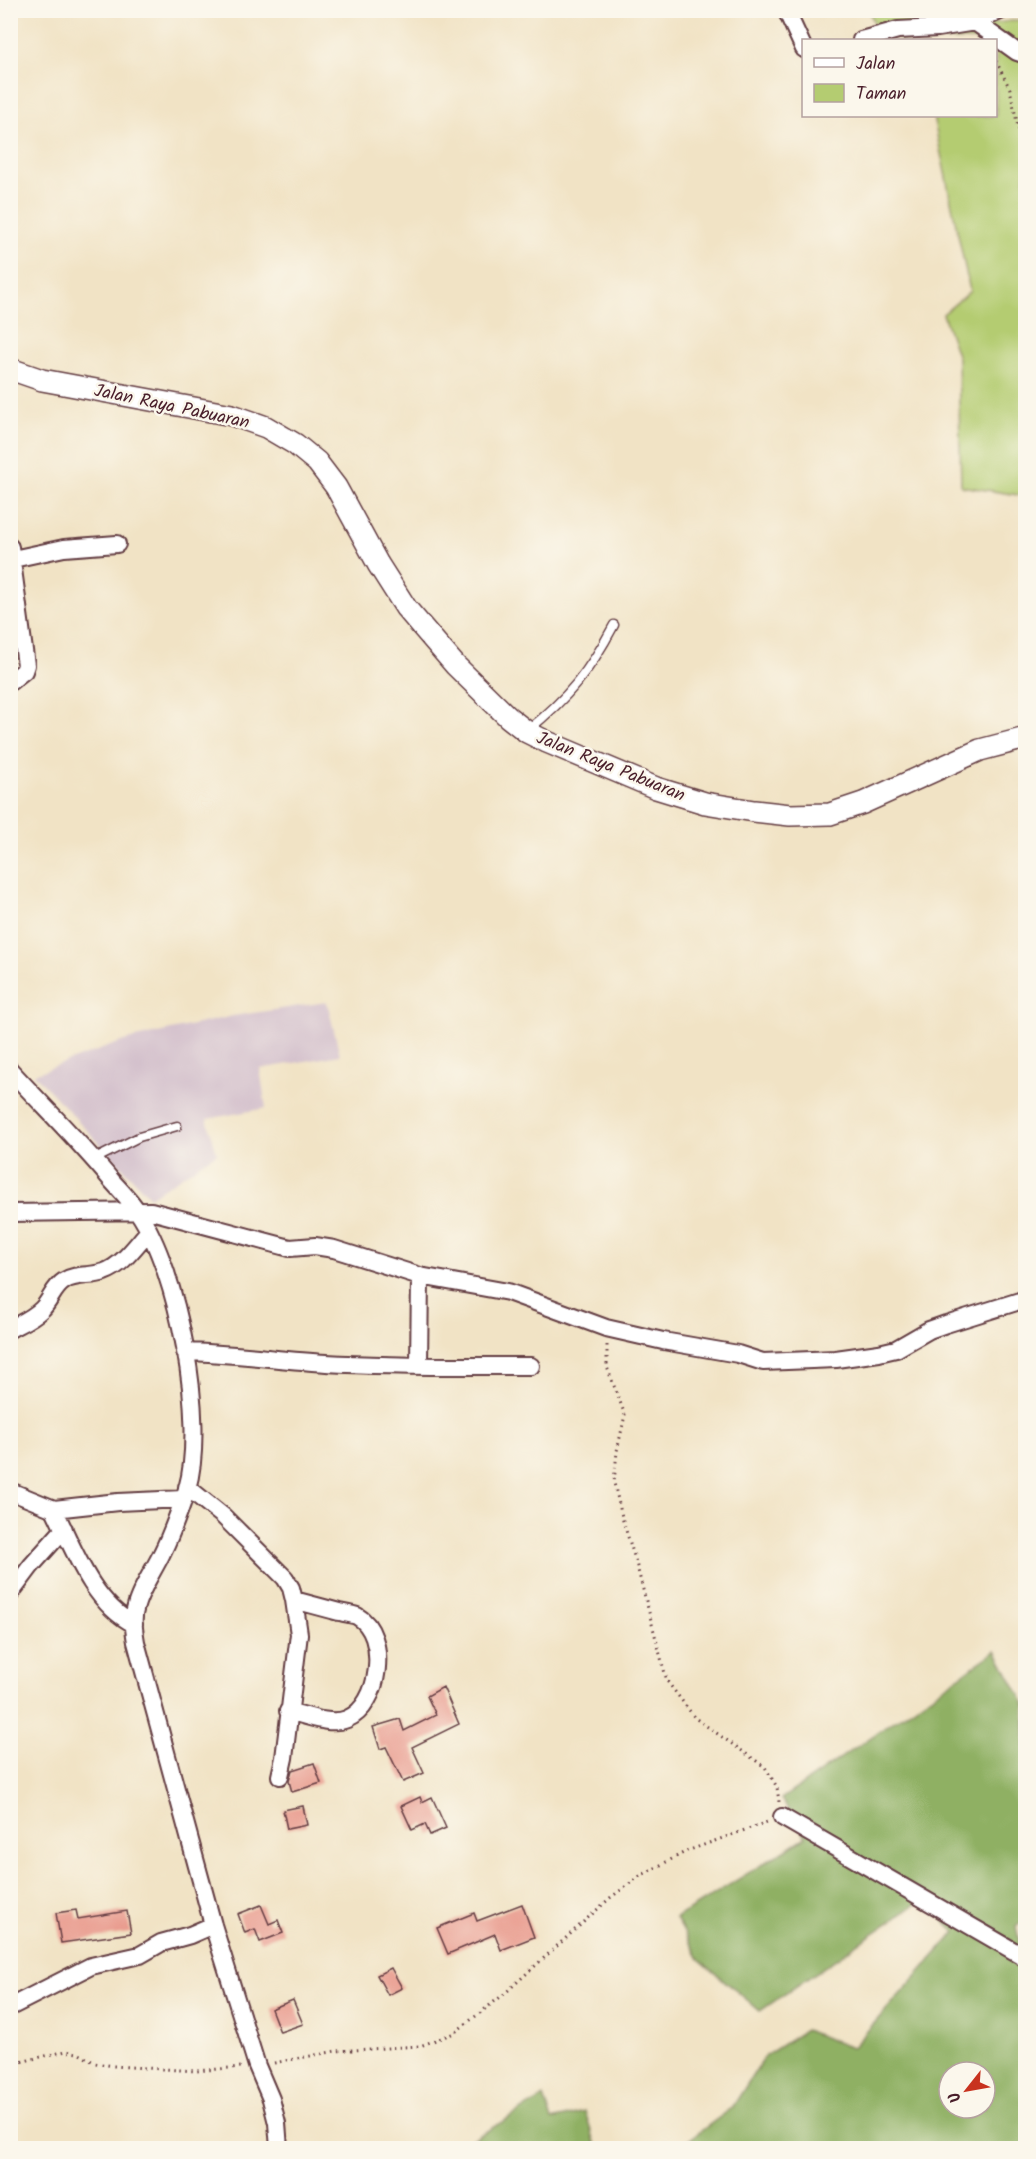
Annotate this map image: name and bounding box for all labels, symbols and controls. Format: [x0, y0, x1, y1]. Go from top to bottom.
legend [802, 39, 997, 117]
text: Jalan [856, 50, 895, 79]
text: Taman [856, 80, 906, 109]
street label: Jalan Raya Pabuaran [91, 377, 252, 438]
street label: Jalan Raya Pabuaran [532, 724, 689, 810]
north arrow [937, 2060, 997, 2120]
text: U [942, 2086, 969, 2107]

